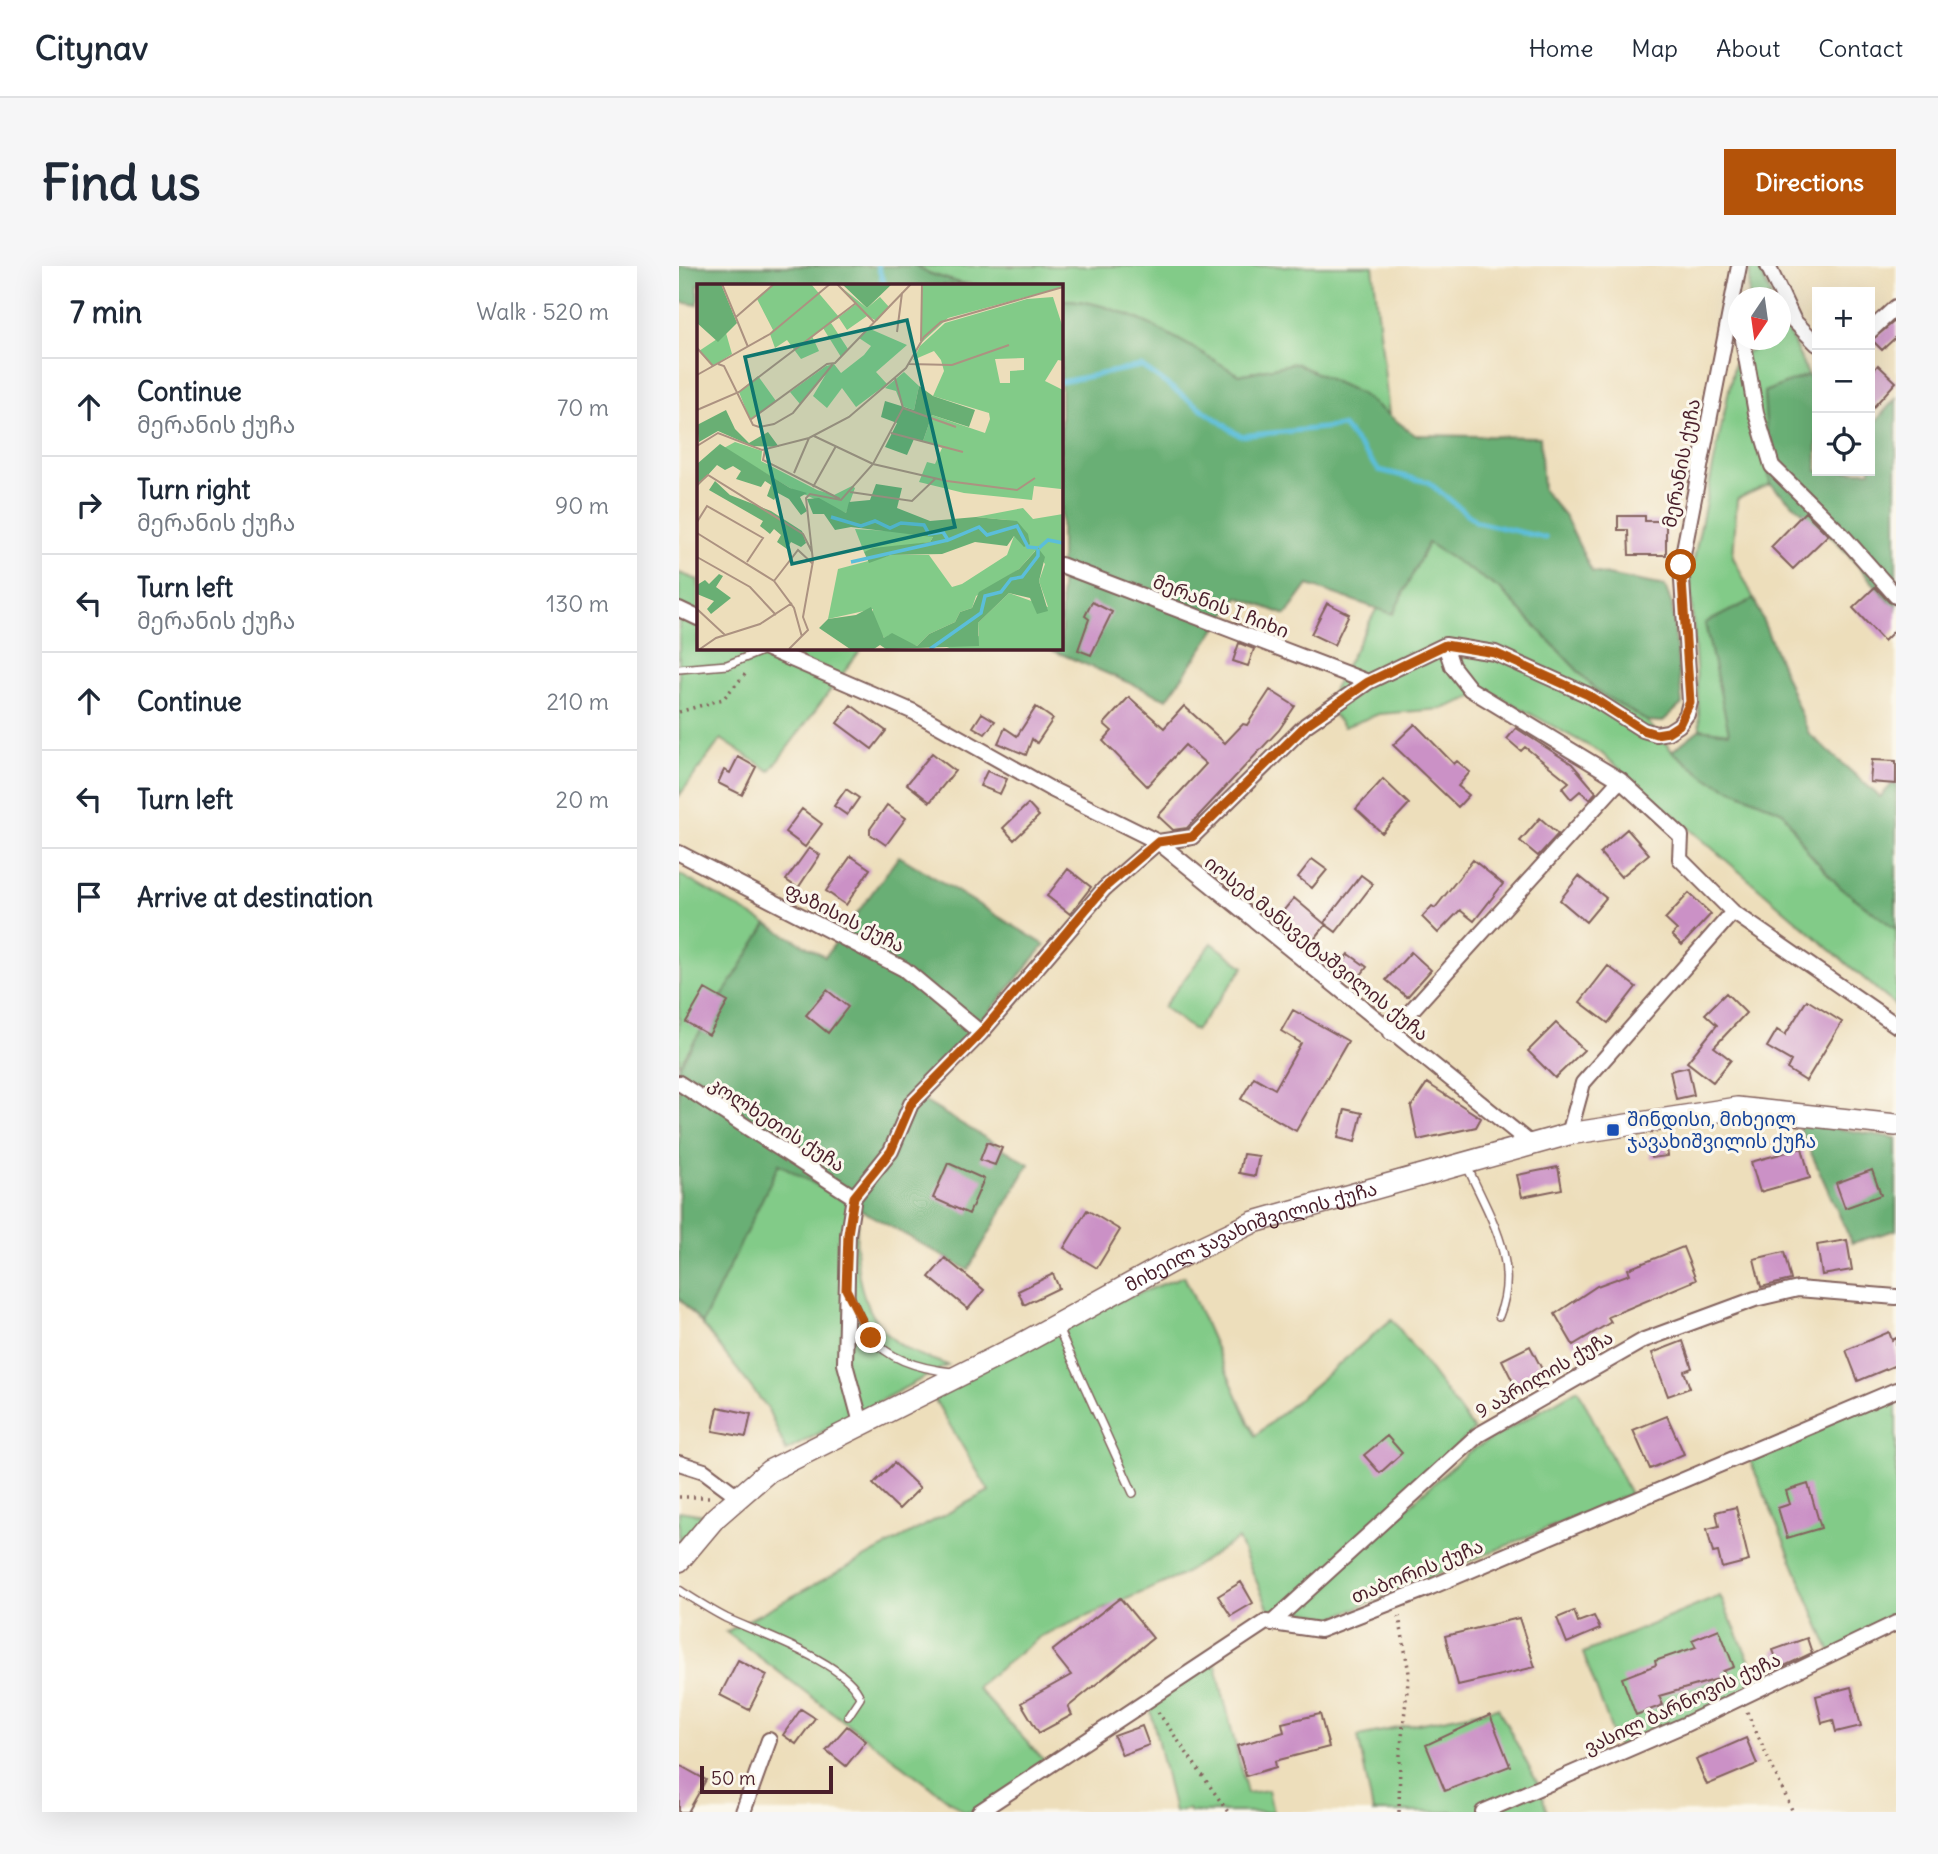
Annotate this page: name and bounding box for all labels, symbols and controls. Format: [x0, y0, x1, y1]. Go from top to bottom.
text: Citynav [35, 27, 148, 69]
text: Home [1529, 33, 1593, 63]
text: Map [1631, 33, 1678, 63]
text: About [1716, 33, 1780, 63]
text: Contact [1818, 33, 1903, 63]
button: Directions [1724, 149, 1896, 215]
text: Find us [42, 152, 200, 213]
inset map [697, 284, 1062, 649]
north arrow [1728, 287, 1791, 350]
map controls [1812, 287, 1875, 476]
button: + [1812, 287, 1875, 350]
text: 7 min [70, 293, 142, 331]
text: Walk · 520 m [476, 297, 609, 326]
button: − [1812, 350, 1875, 413]
text: Continue [137, 375, 242, 408]
icon: ahead [70, 388, 108, 426]
text: 70 m [557, 393, 609, 422]
street label: მერანის ქუჩა [1657, 397, 1705, 529]
text: მერანის ქუჩა [137, 410, 295, 439]
button: locate [1812, 413, 1875, 476]
text: Turn right [137, 473, 250, 506]
icon: right [70, 486, 108, 524]
text: 90 m [555, 491, 609, 520]
text: მერანის ქუჩა [137, 508, 295, 537]
route start [1665, 549, 1696, 580]
street label: მერანის I ჩიხი [1150, 569, 1292, 643]
text: Turn left [137, 571, 233, 604]
icon: left [70, 584, 108, 622]
text: 130 m [546, 589, 609, 618]
text: მერანის ქუჩა [137, 606, 295, 635]
icon: ahead [70, 682, 108, 720]
text: Continue [137, 685, 242, 718]
text: 210 m [546, 687, 609, 716]
icon: left [70, 780, 108, 818]
text: Turn left [137, 783, 233, 816]
text: 20 m [556, 785, 609, 814]
street label: იოსებ მანსვეტაშვილის ქუჩა [1200, 850, 1434, 1047]
street label: ფაზისის ქუჩა [781, 876, 909, 958]
icon: arrive [70, 878, 108, 916]
text: Arrive at destination [137, 881, 373, 914]
street label: კოლხეთის ქუჩა [704, 1071, 849, 1178]
place label: შინდისი, მიხეილ ჯავახიშვილის ქუჩა [1627, 1107, 1816, 1154]
marker: შინდისი, მიხეილ ჯავახიშვილის ქუჩა [1605, 1122, 1621, 1138]
street label: მიხეილ ჯავახიშვილის ქუჩა [1120, 1176, 1380, 1297]
route end [855, 1322, 886, 1353]
street label: 9 აპრილის ქუჩა [1471, 1325, 1618, 1424]
street label: თაბორის ქუჩა [1347, 1534, 1487, 1608]
street label: ვასილ ბარნოვის ქუჩა [1580, 1647, 1785, 1760]
scale bar [700, 1763, 833, 1795]
text: 50 m [711, 1766, 756, 1790]

